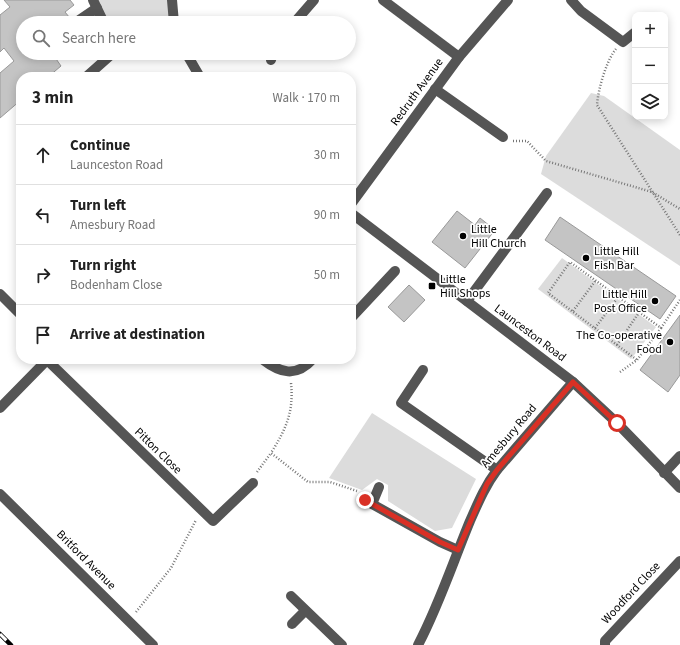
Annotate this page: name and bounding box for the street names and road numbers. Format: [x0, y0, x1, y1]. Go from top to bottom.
street label: Redruth Avenue [387, 55, 447, 129]
street label: Launceston Road [491, 300, 569, 366]
street label: Amesbury Road [477, 400, 541, 472]
street label: Pitton Close [130, 424, 186, 478]
street label: Britford Avenue [52, 526, 120, 594]
street label: Woodford Close [598, 558, 664, 628]

